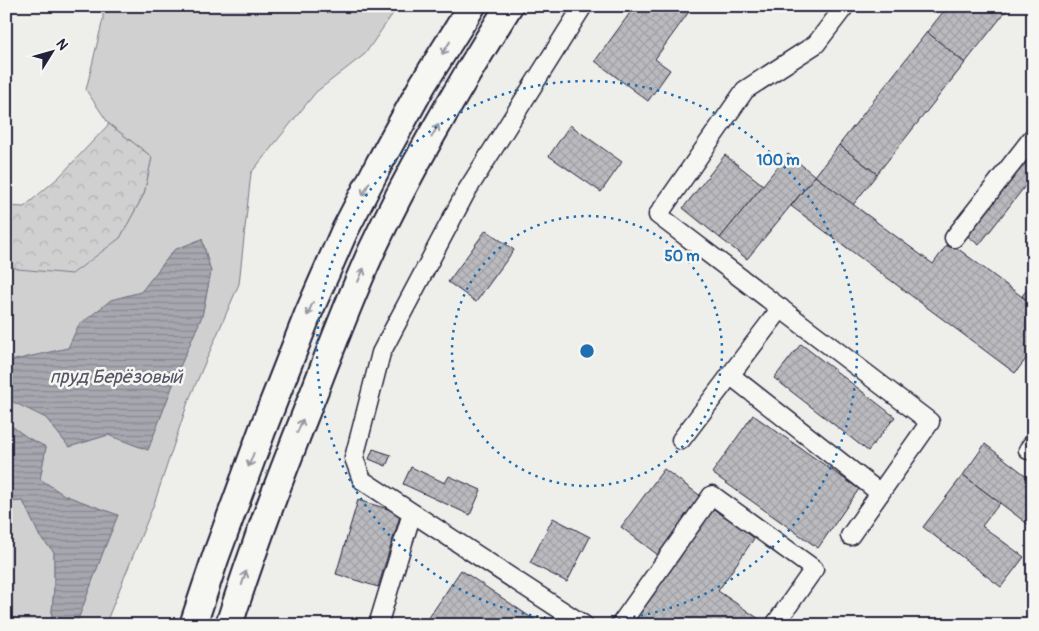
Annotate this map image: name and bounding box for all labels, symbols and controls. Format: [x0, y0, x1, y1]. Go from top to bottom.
north arrow [28, 28, 78, 78]
text: N [52, 36, 72, 53]
one-way arrow [441, 40, 451, 54]
one-way arrow [430, 123, 440, 138]
text: 100 m [757, 151, 799, 170]
one-way arrow [361, 181, 370, 196]
text: 50 m [665, 247, 699, 266]
one-way arrow [357, 268, 367, 283]
one-way arrow [304, 301, 314, 316]
centre of rings [578, 342, 596, 360]
water label: пруд Берёзовый [50, 365, 184, 389]
one-way arrow [296, 419, 306, 434]
one-way arrow [246, 452, 255, 467]
one-way arrow [239, 571, 249, 587]

